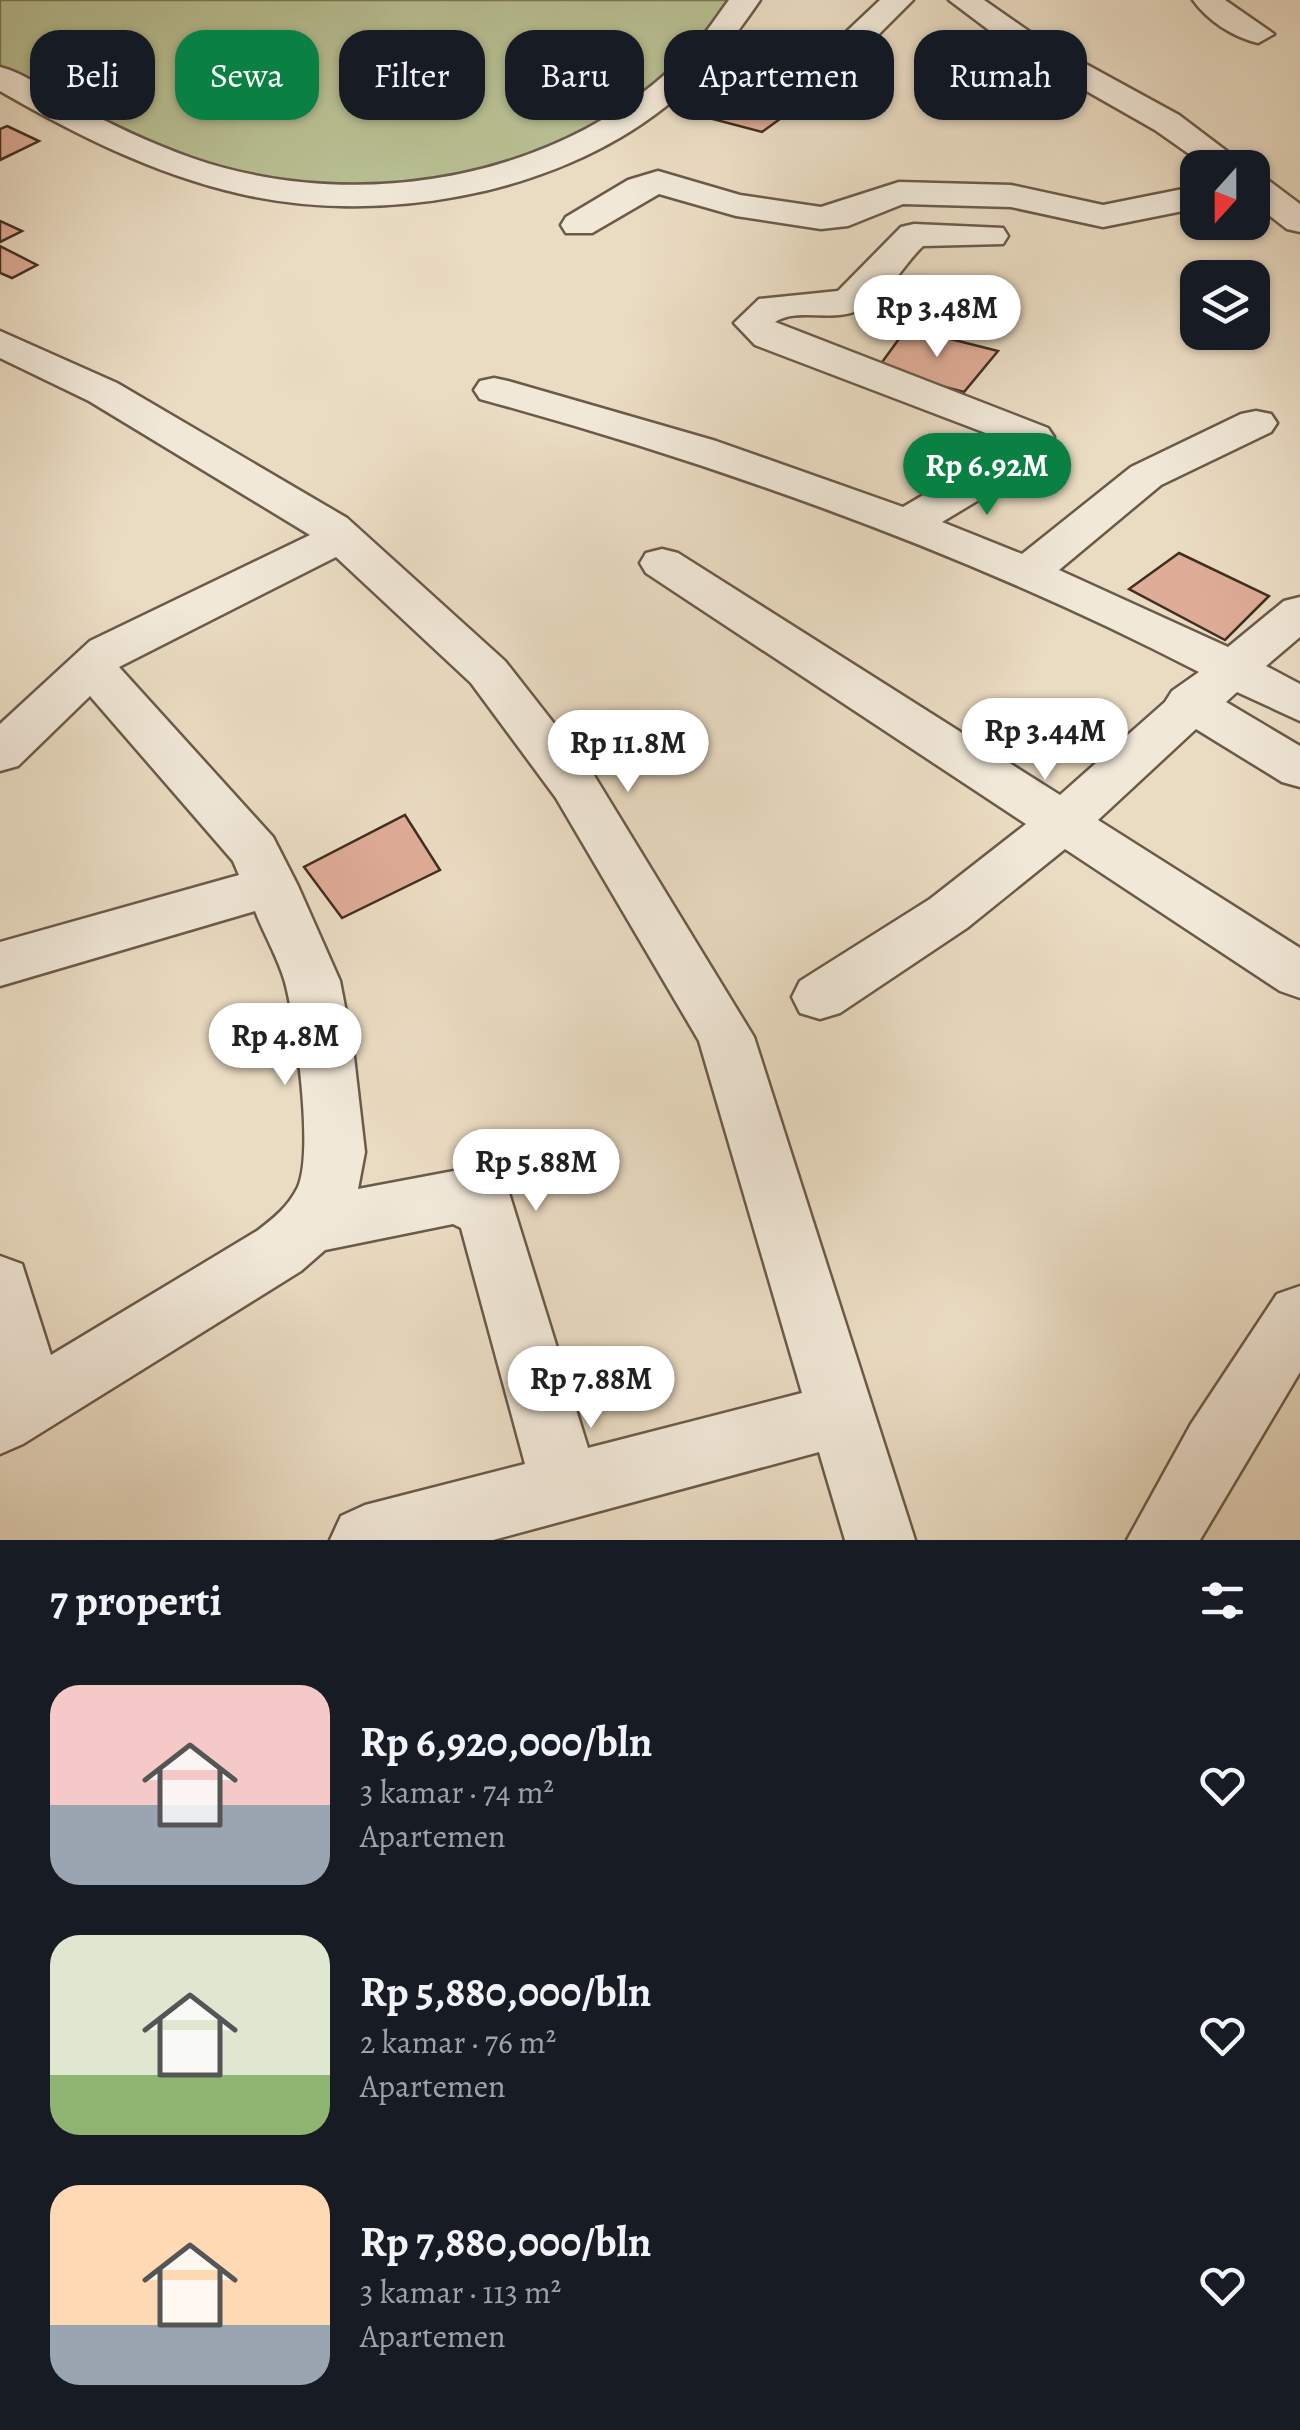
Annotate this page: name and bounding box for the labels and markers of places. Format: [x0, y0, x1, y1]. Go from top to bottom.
pin: Rp 3.48M [834, 275, 1040, 360]
pin: Rp 6.92M [884, 433, 1090, 518]
pin: Rp 3.44M [942, 698, 1148, 783]
pin: Rp 11.8M [525, 710, 731, 795]
pin: Rp 4.8M [193, 1003, 377, 1088]
pin: Rp 5.88M [433, 1129, 639, 1214]
pin: Rp 7.88M [488, 1346, 694, 1431]

